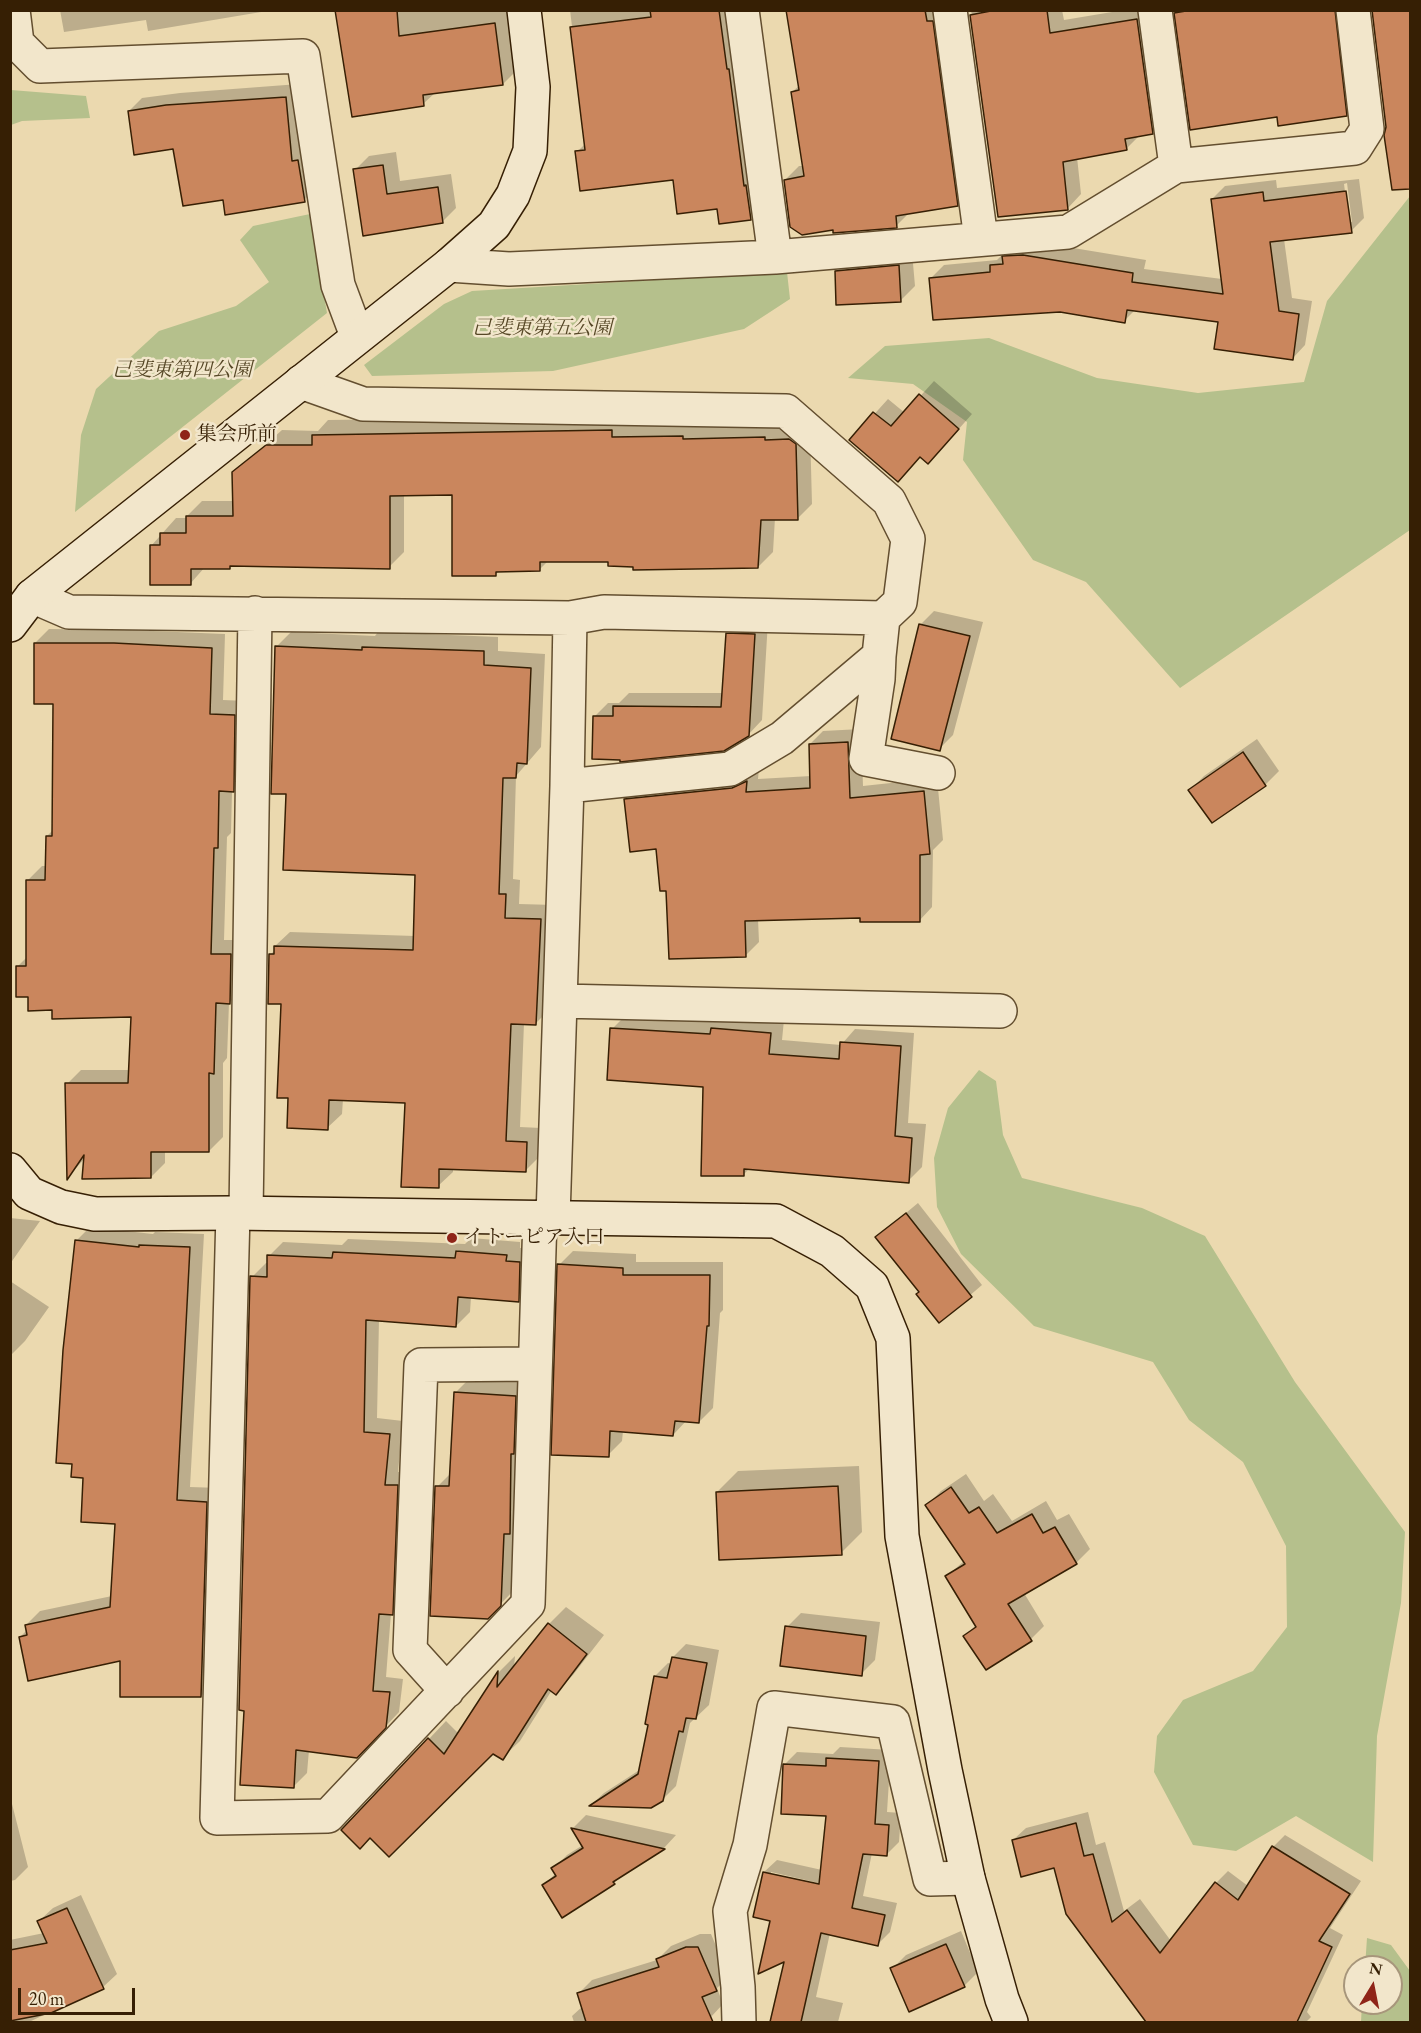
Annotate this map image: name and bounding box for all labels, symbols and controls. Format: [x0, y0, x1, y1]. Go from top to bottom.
park label: 己斐東第五公園 [472, 317, 612, 341]
park label: 己斐東第四公園 [112, 359, 252, 383]
place label: 集会所前 [197, 423, 277, 447]
marker: 集会所前 [178, 428, 192, 442]
place label: イトーピア入口 [464, 1226, 604, 1250]
marker: イトーピア入口 [445, 1231, 459, 1245]
north arrow [1343, 1955, 1403, 2015]
text: N [1368, 1957, 1384, 1980]
scale bar [21, 1976, 138, 2014]
text: 20 m [29, 1987, 64, 2010]

